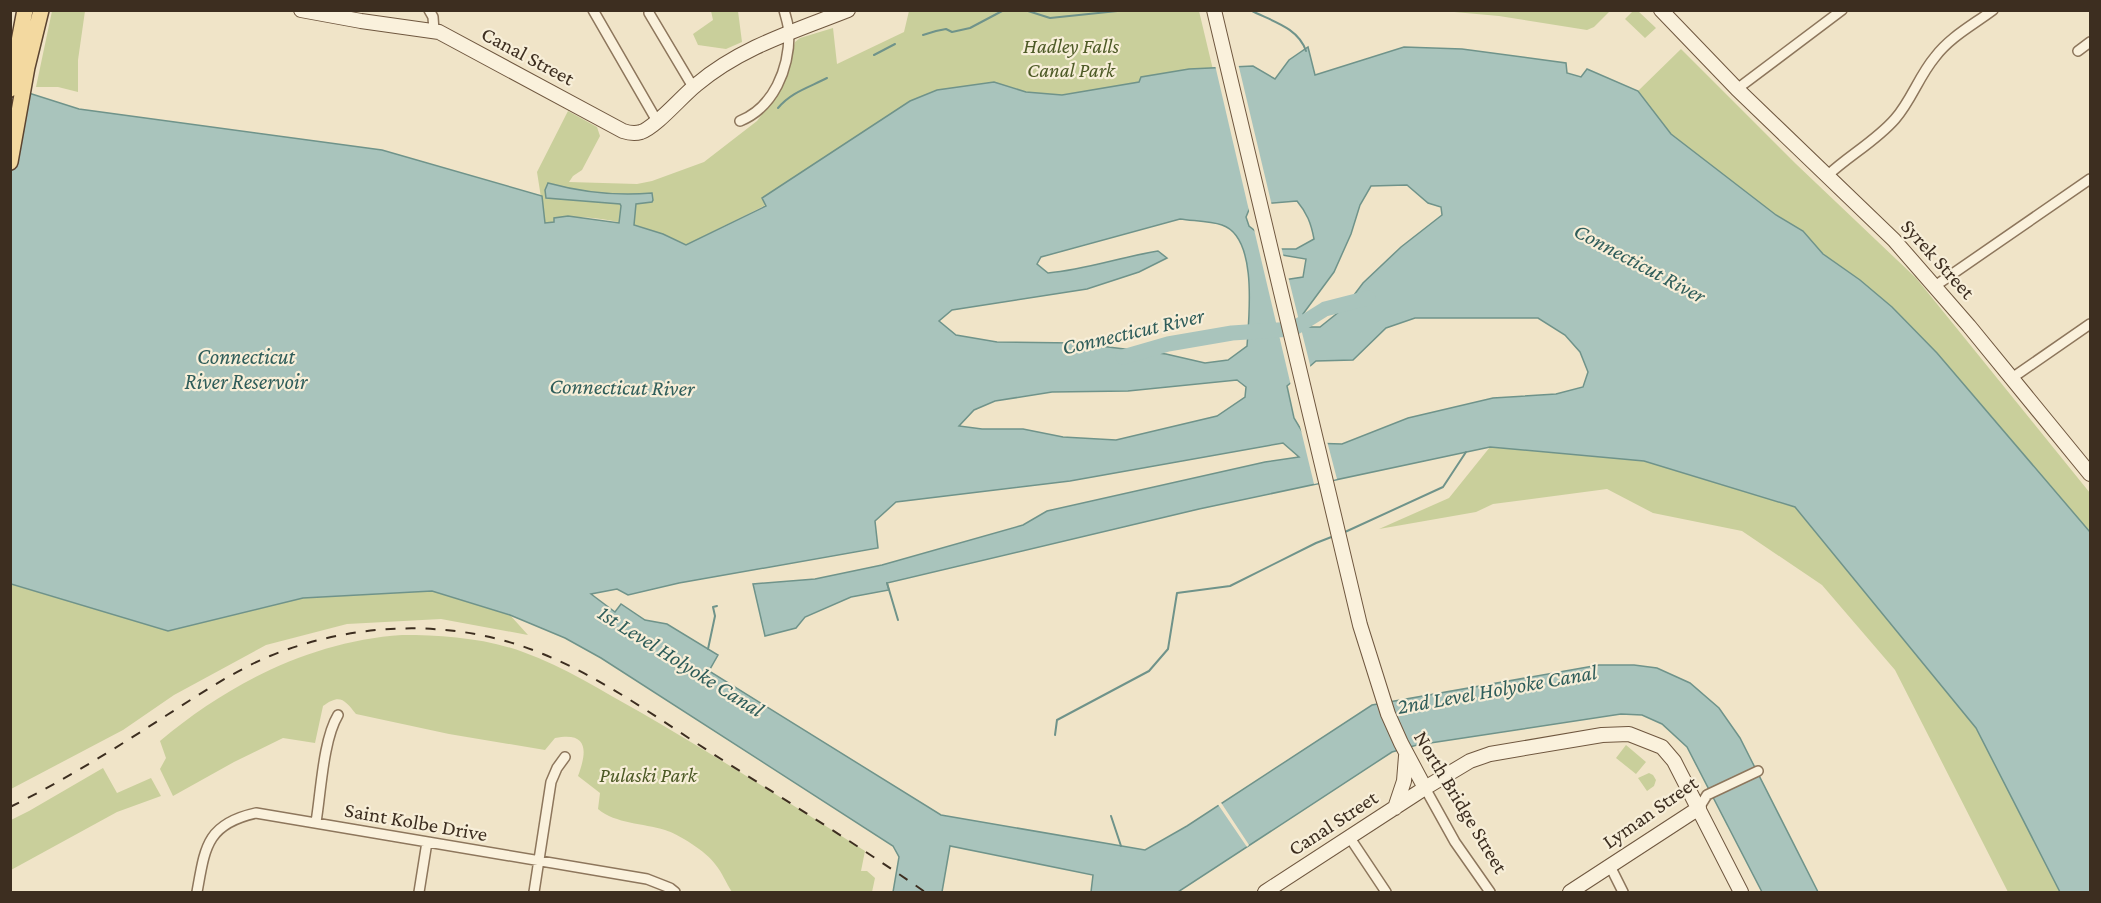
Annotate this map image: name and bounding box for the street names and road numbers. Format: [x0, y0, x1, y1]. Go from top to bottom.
street label: Canal Street [477, 22, 579, 91]
street label: Syrek Street [1896, 214, 1981, 304]
street label: North Bridge Street [1409, 727, 1513, 878]
street label: Lyman Street [1598, 770, 1703, 854]
street label: Canal Street [1284, 785, 1383, 861]
street label: Saint Kolbe Drive [343, 798, 489, 846]

